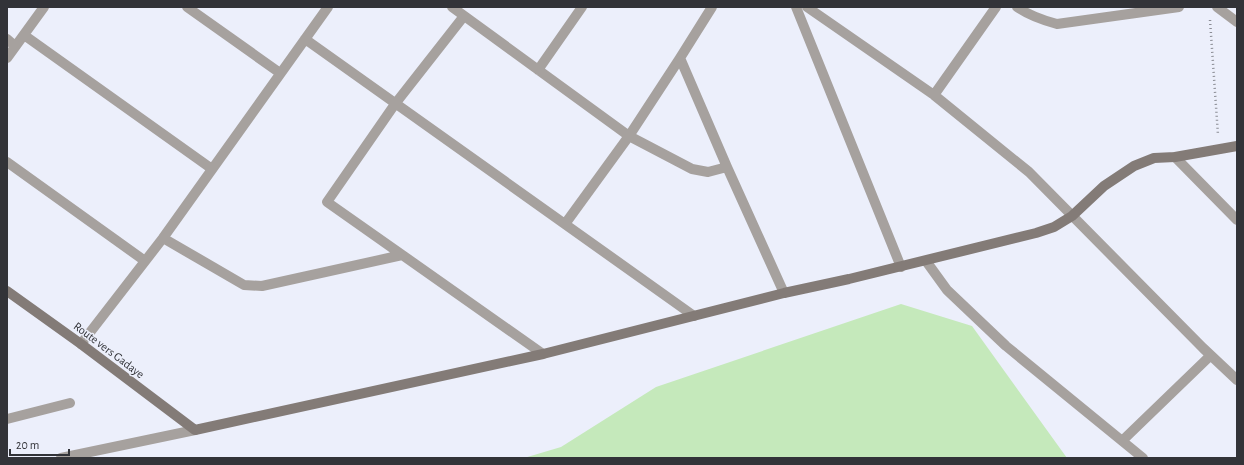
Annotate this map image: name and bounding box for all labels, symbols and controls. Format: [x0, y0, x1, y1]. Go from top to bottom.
street label: Route vers Gadaye [71, 320, 146, 381]
scale bar [10, 431, 69, 457]
text: 20 m [16, 439, 39, 451]

